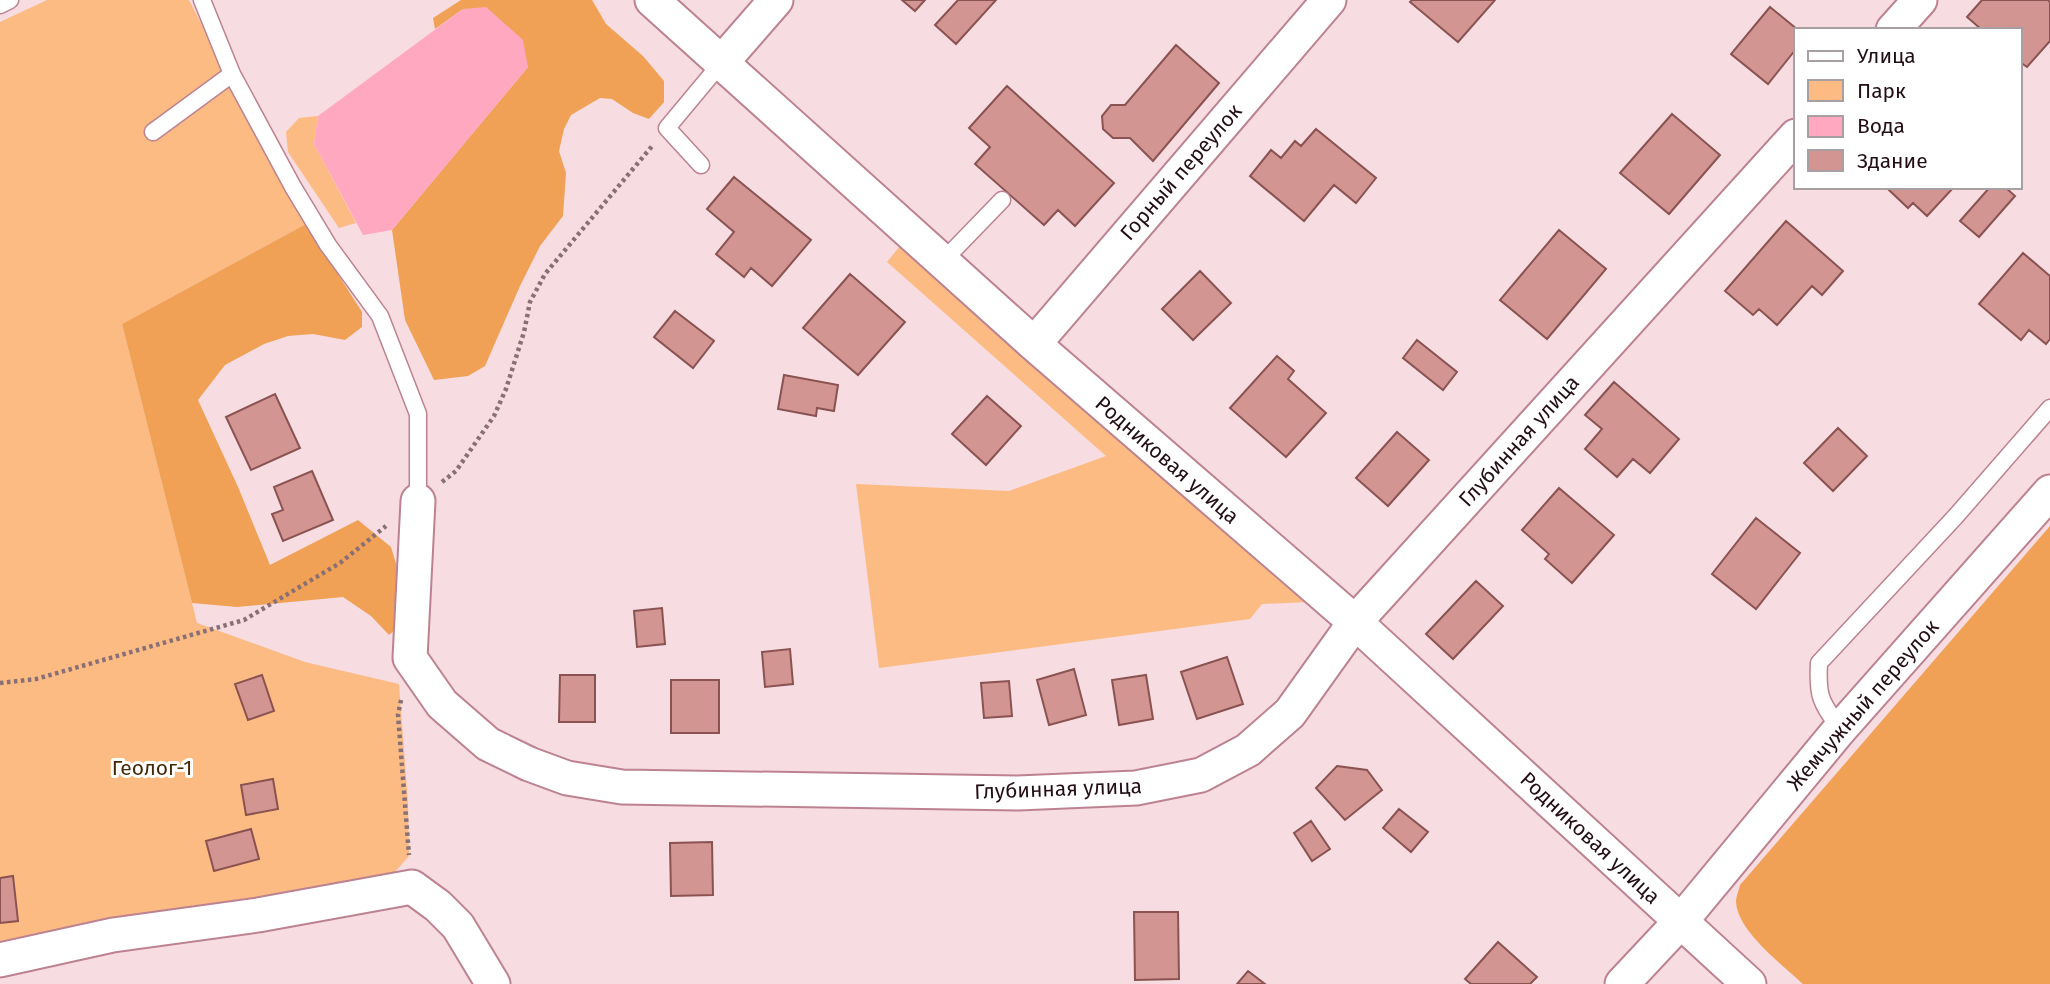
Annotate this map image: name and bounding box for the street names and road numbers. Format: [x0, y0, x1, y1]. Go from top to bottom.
street label: Горный переулок [1115, 98, 1247, 246]
street label: Глубинная улица [1453, 370, 1585, 512]
street label: Родниковая улица [1090, 390, 1244, 530]
street label: Жемчужный переулок [1782, 614, 1945, 796]
street label: Родниковая улица [1515, 766, 1665, 910]
street label: Глубинная улица [974, 773, 1142, 805]

